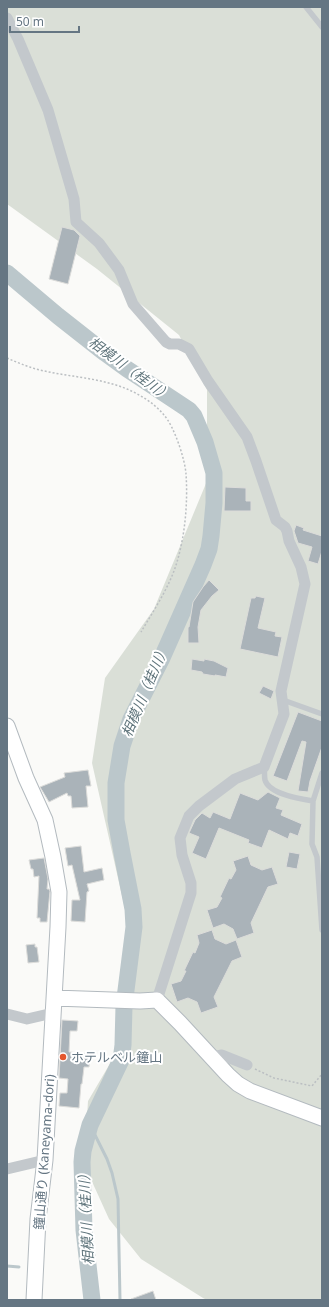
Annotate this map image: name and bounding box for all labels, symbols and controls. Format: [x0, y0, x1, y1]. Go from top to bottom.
scale bar [10, 8, 79, 34]
text: 50 m [16, 13, 44, 30]
water label: 相模川（桂川） [85, 332, 176, 405]
water label: 相模川（桂川） [117, 642, 172, 740]
place label: ホテルベル鐘山 [71, 1048, 162, 1066]
marker: ホテルベル鐘山 [58, 1052, 68, 1062]
street label: 鐘山通り (Kaneyama-dori) [30, 1074, 58, 1230]
water label: 相模川（桂川） [73, 1167, 98, 1265]

